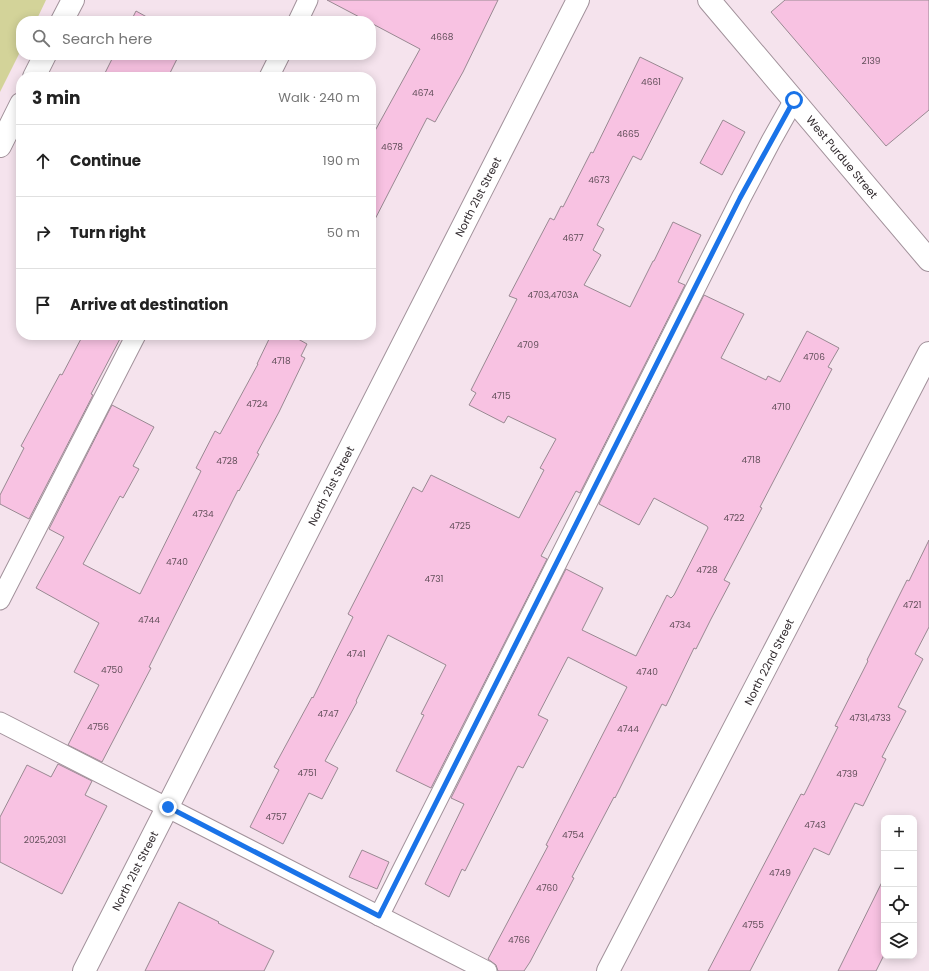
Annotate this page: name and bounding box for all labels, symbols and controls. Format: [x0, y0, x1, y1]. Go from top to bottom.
search box [16, 16, 376, 60]
icon: search [30, 27, 52, 49]
text: Search here [62, 28, 152, 49]
house number: 4668 [431, 31, 454, 43]
house number: 2139 [861, 55, 881, 67]
house number: 4661 [641, 76, 661, 88]
text: 3 min [32, 86, 80, 110]
house number: 4674 [412, 87, 434, 99]
text: Walk · 240 m [278, 88, 360, 107]
route start [785, 91, 803, 109]
street label: West Purdue Street [802, 112, 882, 202]
house number: 4665 [617, 128, 640, 140]
house number: 4678 [381, 141, 403, 153]
icon: ahead [32, 150, 54, 172]
text: Continue [70, 150, 141, 171]
text: 190 m [323, 151, 360, 170]
street label: North 21st Street [451, 154, 505, 240]
house number: 4673 [588, 174, 610, 186]
icon: right [32, 222, 54, 244]
text: Turn right [70, 222, 146, 243]
text: 50 m [327, 223, 360, 242]
house number: 4677 [562, 232, 584, 244]
house number: 4703,4703A [528, 289, 578, 301]
icon: arrive [32, 294, 54, 316]
text: Arrive at destination [70, 294, 228, 315]
house number: 4709 [517, 339, 539, 351]
house number: 4706 [803, 351, 825, 363]
house number: 4718 [271, 355, 291, 367]
house number: 4715 [491, 390, 511, 402]
house number: 4724 [246, 398, 268, 410]
house number: 4710 [771, 401, 791, 413]
street label: North 21st Street [304, 443, 358, 529]
house number: 4718 [741, 454, 761, 466]
house number: 4728 [216, 455, 238, 467]
house number: 4734 [192, 508, 214, 520]
house number: 4722 [724, 512, 744, 524]
house number: 4725 [449, 520, 471, 532]
house number: 4740 [166, 556, 188, 568]
house number: 4728 [696, 564, 718, 576]
house number: 4731 [425, 573, 443, 585]
house number: 4721 [903, 599, 921, 611]
house number: 4744 [138, 614, 160, 626]
street label: North 22nd Street [740, 616, 798, 708]
house number: 4734 [669, 619, 691, 631]
house number: 4741 [346, 648, 366, 660]
house number: 4750 [101, 664, 123, 676]
house number: 4740 [636, 666, 658, 678]
house number: 4747 [317, 708, 339, 720]
house number: 4731,4733 [849, 712, 891, 724]
house number: 4756 [87, 721, 109, 733]
house number: 4744 [617, 723, 639, 735]
house number: 4751 [297, 767, 317, 779]
house number: 4739 [836, 768, 858, 780]
route end [159, 798, 177, 816]
house number: 4757 [265, 811, 287, 823]
map controls [881, 815, 917, 959]
button: + [881, 815, 917, 851]
house number: 4743 [804, 819, 826, 831]
street label: North 21st Street [108, 828, 162, 914]
house number: 4754 [562, 829, 584, 841]
house number: 2025,2031 [24, 834, 66, 846]
button: − [881, 851, 917, 887]
house number: 4749 [769, 867, 791, 879]
house number: 4760 [536, 882, 558, 894]
button: locate [881, 887, 917, 923]
house number: 4755 [742, 919, 764, 931]
button: layers [881, 923, 917, 959]
house number: 4766 [508, 934, 530, 946]

